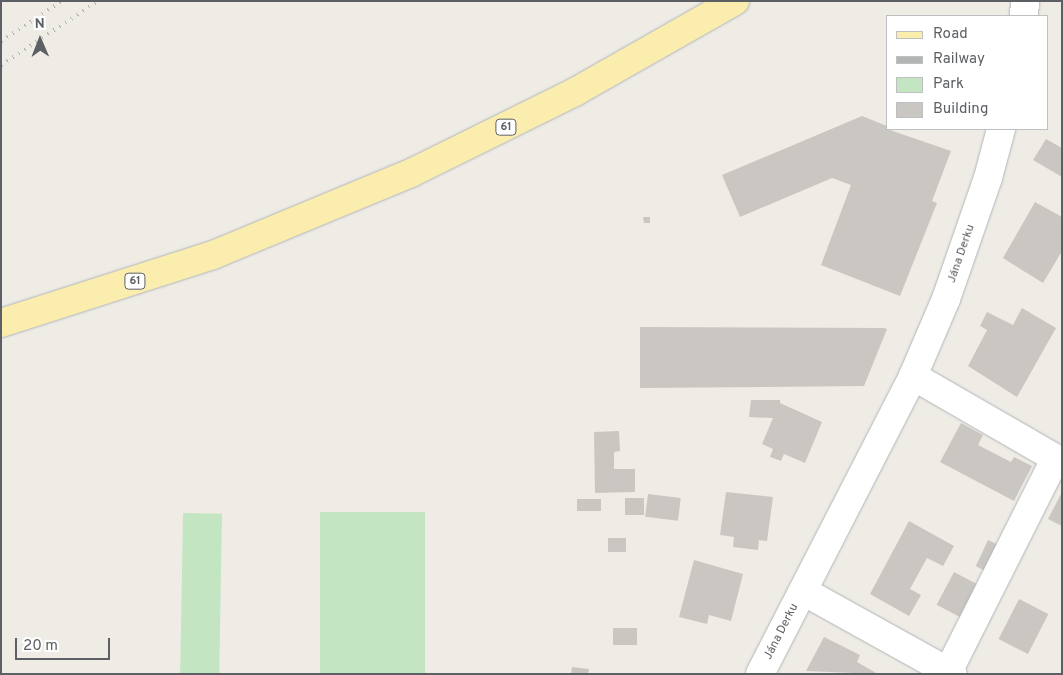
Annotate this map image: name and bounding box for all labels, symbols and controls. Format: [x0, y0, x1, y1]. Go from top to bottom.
north arrow [15, 15, 65, 65]
legend [886, 15, 1048, 130]
text: N [35, 16, 45, 33]
text: Road [933, 25, 968, 44]
text: Railway [933, 50, 985, 69]
text: Park [933, 75, 964, 94]
text: Building [933, 100, 988, 119]
road number: 61 [495, 118, 517, 136]
street label: Jána Derku [945, 223, 979, 285]
road number: 61 [124, 272, 146, 290]
street label: Jána Derku [762, 602, 802, 662]
scale bar [18, 628, 112, 660]
text: 20 m [23, 637, 58, 656]

